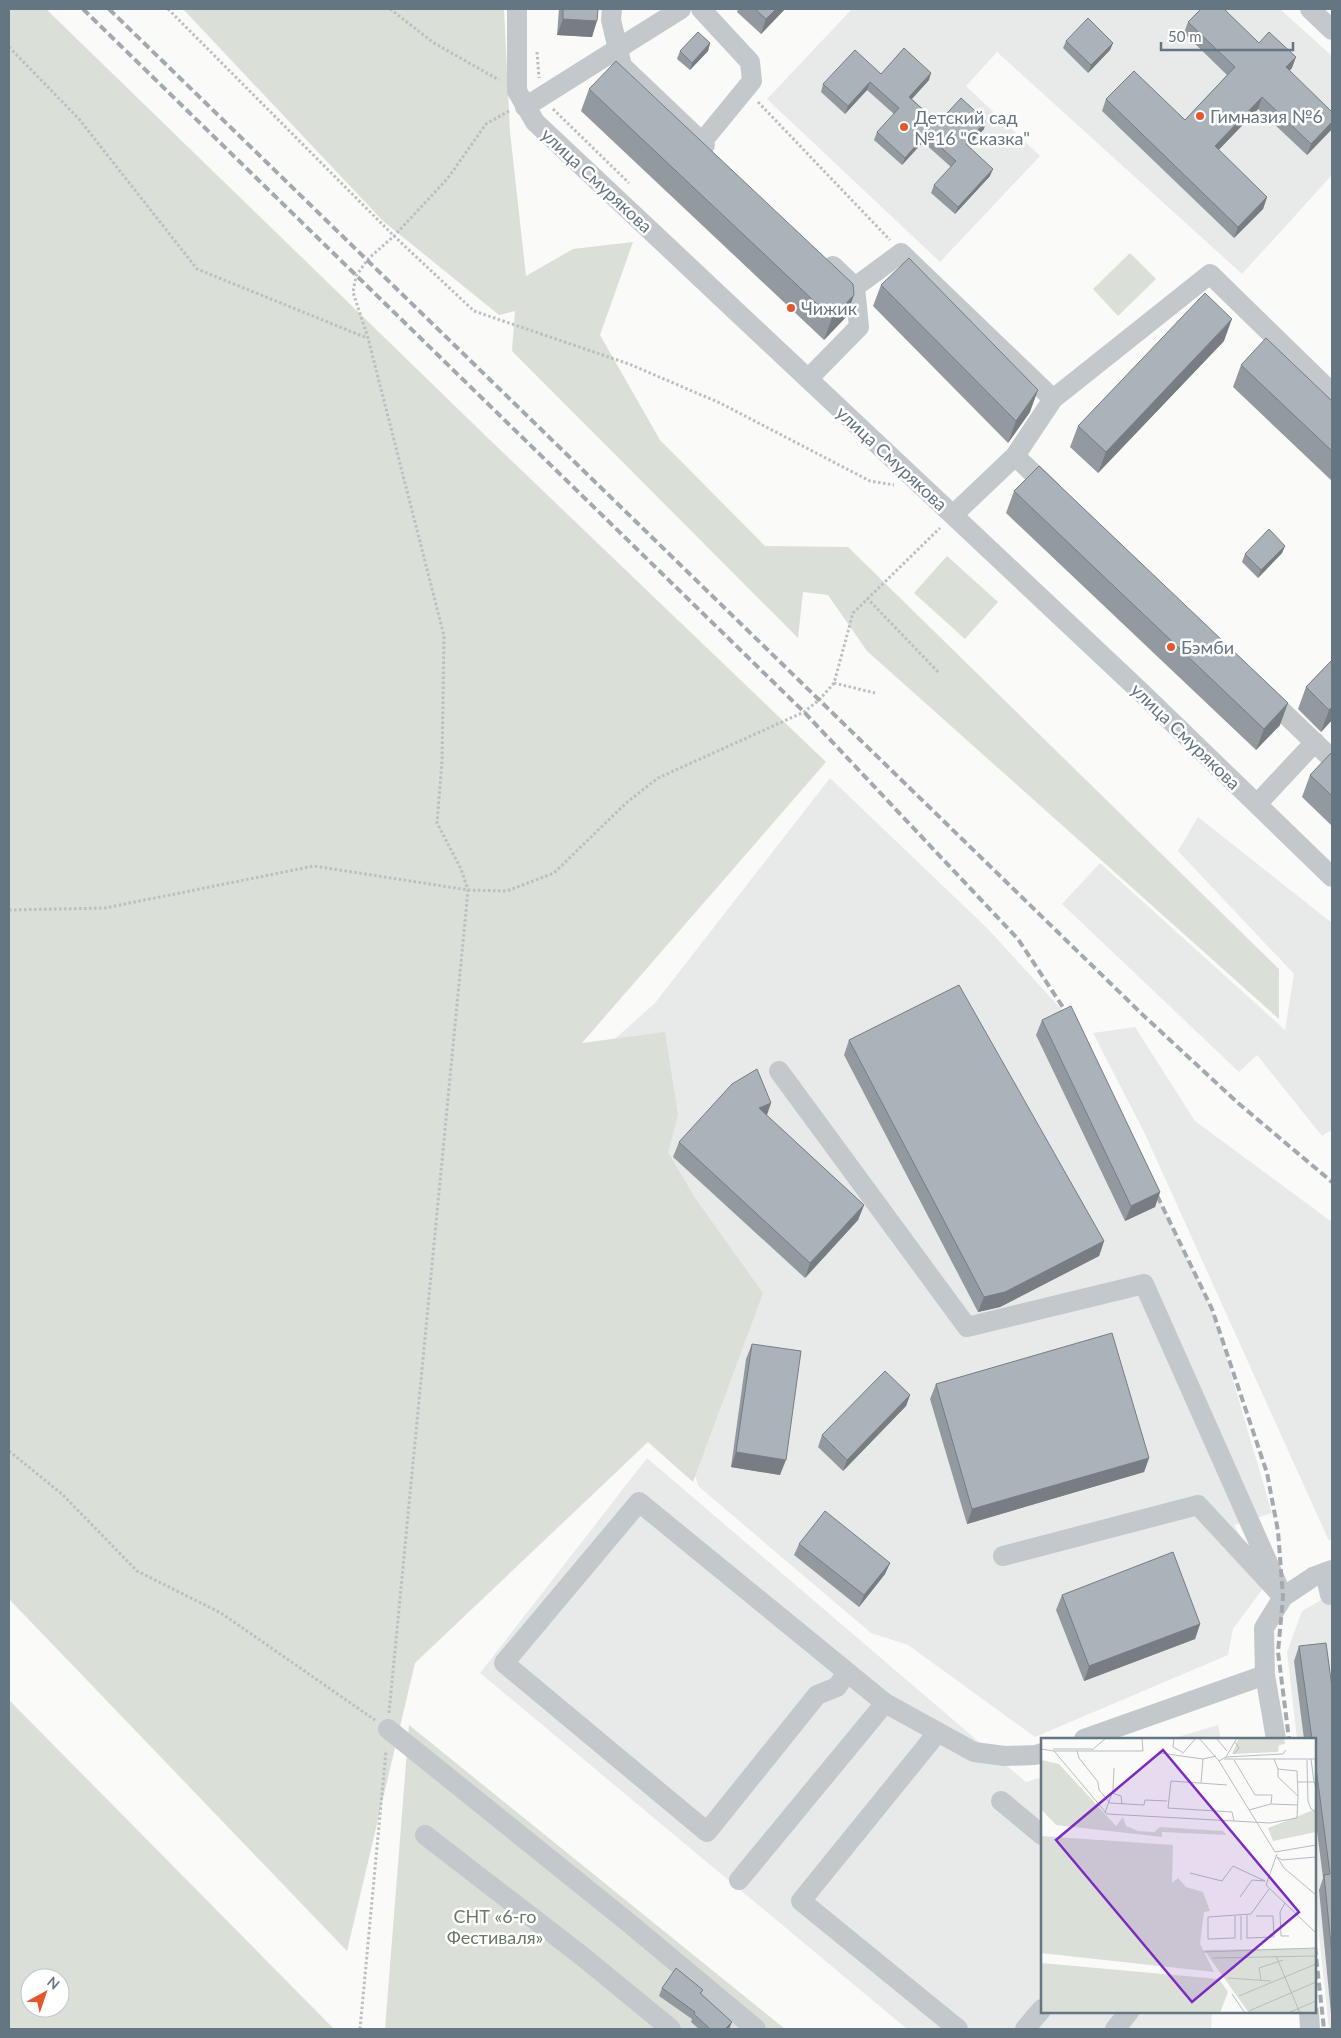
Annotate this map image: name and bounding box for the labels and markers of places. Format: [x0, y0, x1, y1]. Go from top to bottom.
place label: Гимназия №6 [1210, 105, 1323, 127]
place label: Детский сад №16 "Сказка" [914, 106, 1030, 149]
marker: Гимназия №6 [1194, 110, 1206, 122]
marker: Детский сад №16 "Сказка" [898, 121, 910, 133]
place label: Чижик [801, 297, 858, 319]
marker: Чижик [785, 302, 797, 314]
place label: Бэмби [1181, 636, 1234, 658]
marker: Бэмби [1165, 641, 1177, 653]

